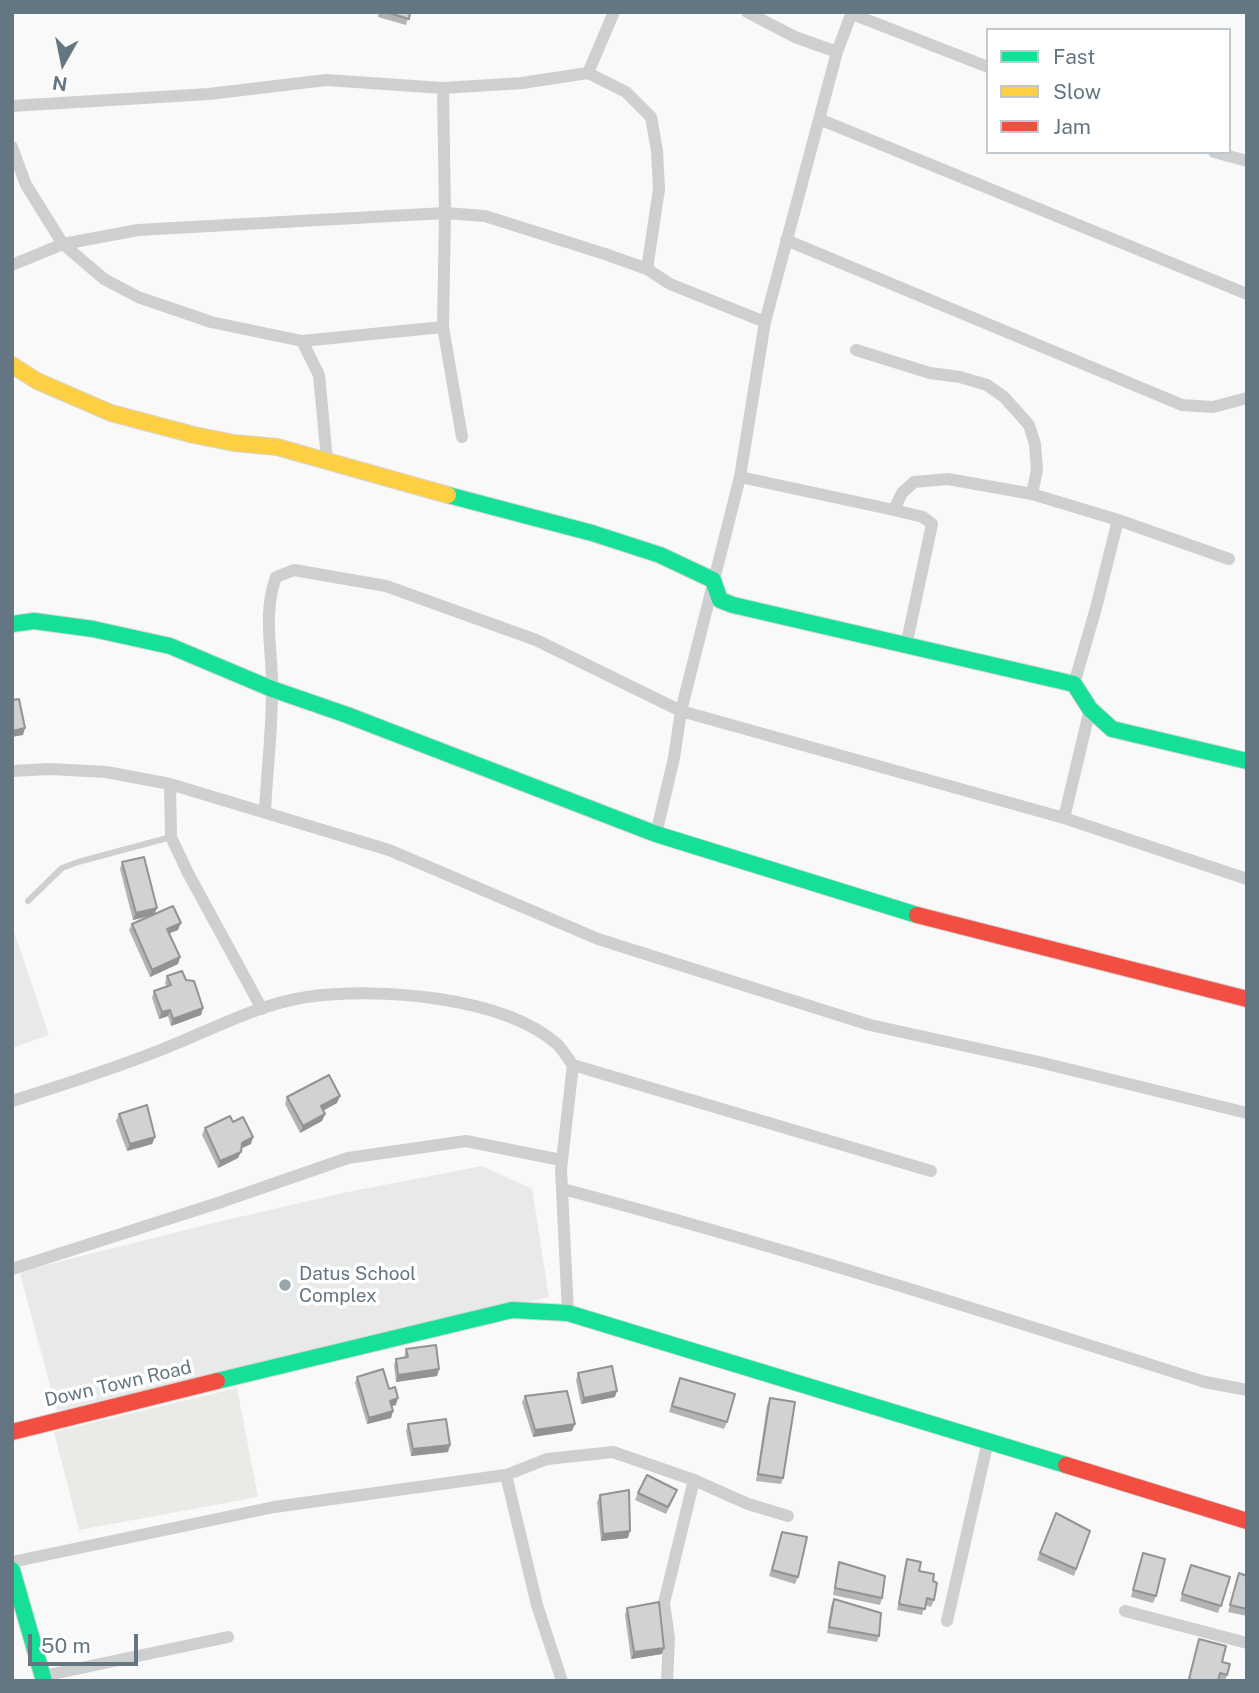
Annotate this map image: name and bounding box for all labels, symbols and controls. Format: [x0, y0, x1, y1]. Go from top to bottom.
north arrow [28, 28, 98, 98]
legend [986, 28, 1231, 154]
text: Fast [1053, 44, 1095, 69]
text: N [51, 72, 69, 96]
text: Slow [1053, 79, 1101, 104]
text: Jam [1053, 114, 1091, 139]
place label: Datus School Complex [299, 1263, 416, 1307]
marker: Datus School Complex [277, 1277, 293, 1293]
street label: Down Town Road [42, 1356, 194, 1412]
scale bar [32, 1620, 142, 1664]
text: 50 m [41, 1633, 91, 1658]

